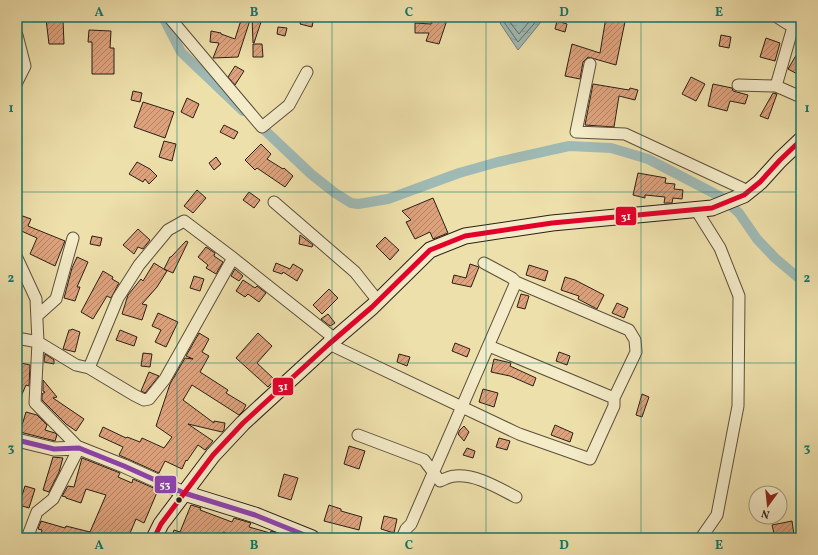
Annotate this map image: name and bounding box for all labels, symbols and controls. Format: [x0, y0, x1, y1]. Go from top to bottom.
text: A [94, 4, 104, 22]
text: B [250, 4, 259, 22]
text: C [405, 4, 413, 22]
text: D [559, 4, 569, 22]
text: E [715, 4, 723, 22]
text: 1 [8, 100, 14, 118]
text: 1 [804, 100, 810, 118]
line badge: 31 [615, 206, 637, 226]
text: 31 [621, 210, 631, 225]
text: 2 [8, 270, 15, 288]
text: 2 [804, 270, 811, 288]
line badge: 31 [272, 377, 294, 396]
text: 31 [278, 380, 288, 395]
text: 3 [8, 440, 15, 458]
text: 3 [804, 440, 811, 458]
line badge: 53 [154, 475, 177, 494]
text: 53 [160, 478, 171, 493]
north arrow [748, 485, 788, 525]
unlabelled marker [174, 495, 184, 505]
text: N [760, 505, 772, 521]
text: A [94, 537, 104, 555]
text: B [250, 537, 259, 555]
text: C [405, 537, 413, 555]
text: D [559, 537, 569, 555]
text: E [715, 537, 723, 555]

